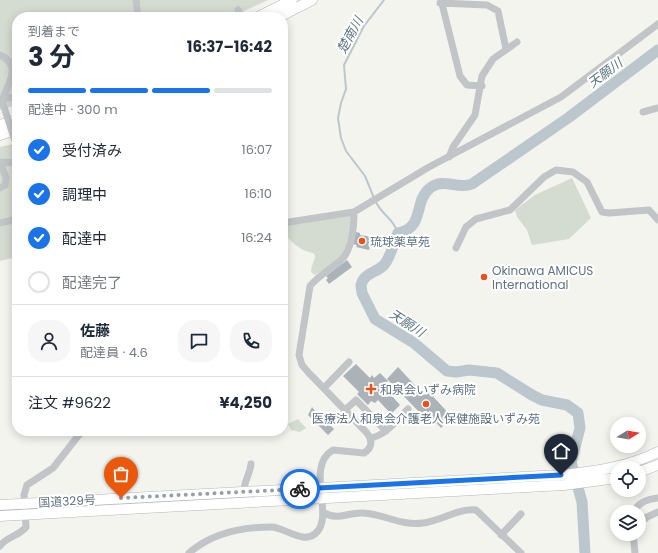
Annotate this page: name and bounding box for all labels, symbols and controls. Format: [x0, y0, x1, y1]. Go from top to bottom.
water label: 楚南川 [332, 12, 369, 57]
text: 到着まで [28, 22, 80, 41]
text: 16:37–16:42 [187, 36, 272, 57]
text: 3 分 [28, 39, 75, 75]
water label: 天願川 [584, 52, 628, 92]
text: 配達中 · 300 m [28, 100, 118, 119]
icon: check [28, 139, 50, 161]
text: 受付済み [62, 140, 122, 161]
text: 16:07 [242, 140, 272, 159]
icon: check [28, 183, 50, 205]
text: 調理中 [62, 184, 107, 205]
text: 16:10 [244, 184, 272, 203]
icon: check [28, 227, 50, 249]
text: 配達中 [62, 228, 107, 249]
text: 16:24 [241, 228, 272, 247]
place label: 琉球薬草苑 [370, 233, 430, 250]
marker: 琉球薬草苑 [357, 236, 367, 246]
place label: Okinawa AMICUS International [492, 262, 593, 293]
text: 配達完了 [62, 272, 122, 293]
marker: Okinawa AMICUS International [479, 272, 489, 282]
water label: 天願川 [385, 304, 430, 343]
button: person [28, 320, 70, 362]
text: 佐藤 [80, 320, 110, 341]
button: chat [178, 320, 220, 362]
button: phone [230, 320, 272, 362]
text: 配達員 · 4.6 [80, 343, 148, 362]
place label: 和泉会いずみ病院 [380, 381, 476, 398]
marker: 和泉会いずみ病院 [365, 383, 377, 395]
text: 注文 #9622 [28, 392, 111, 413]
text: ¥4,250 [219, 392, 272, 413]
marker: 医療法人和泉会介護老人保健施設いずみ苑 [421, 399, 431, 409]
place label: 医療法人和泉会介護老人保健施設いずみ苑 [312, 410, 540, 427]
north arrow [610, 417, 646, 453]
map controls [610, 417, 646, 541]
pin [544, 434, 578, 475]
icon: home [550, 440, 572, 462]
pin [104, 457, 138, 498]
button: locate [610, 461, 646, 497]
icon: bag [110, 463, 132, 485]
courier [280, 469, 320, 509]
icon: bike [289, 478, 311, 500]
street label: 国道329号 [38, 491, 96, 511]
button: layers [610, 505, 646, 541]

